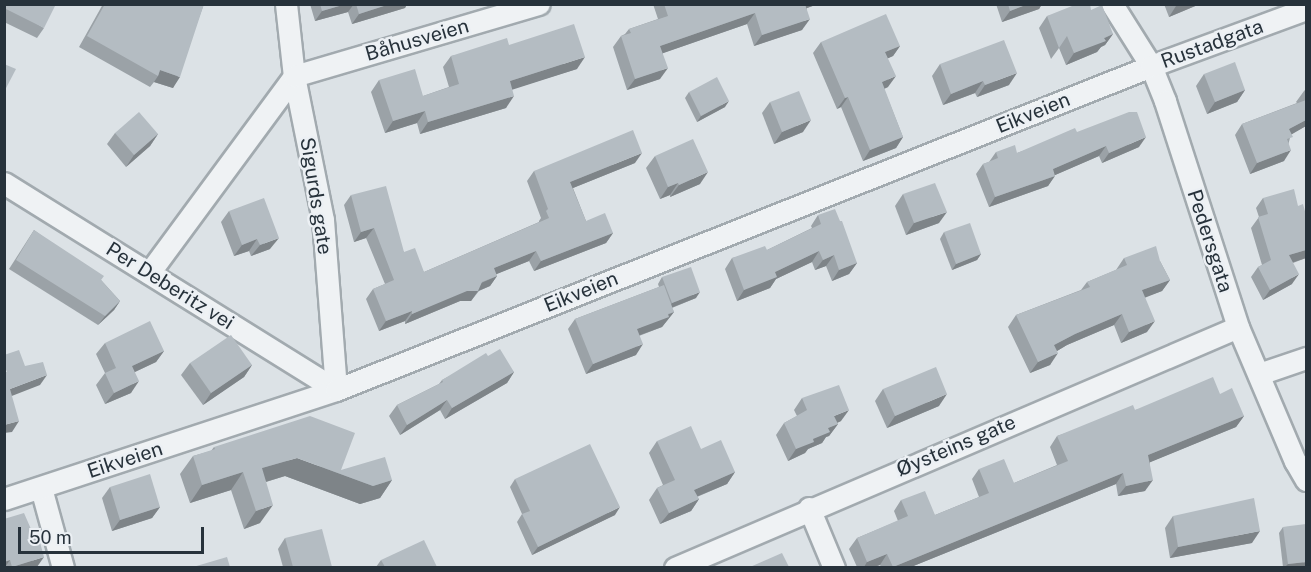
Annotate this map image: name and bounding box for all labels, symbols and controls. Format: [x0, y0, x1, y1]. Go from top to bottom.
street label: Båhusveien [362, 14, 472, 66]
street label: Rustadgata [1158, 14, 1266, 74]
street label: Eikveien [992, 87, 1074, 139]
street label: Sigurds gate [295, 136, 337, 256]
street label: Pedersgata [1182, 187, 1238, 295]
street label: Per Deberitz vei [102, 237, 238, 335]
street label: Eikveien [540, 266, 622, 318]
street label: Øysteins gate [893, 410, 1019, 482]
street label: Eikveien [84, 437, 166, 483]
scale bar [21, 515, 207, 553]
text: 50 m [29, 527, 72, 548]

